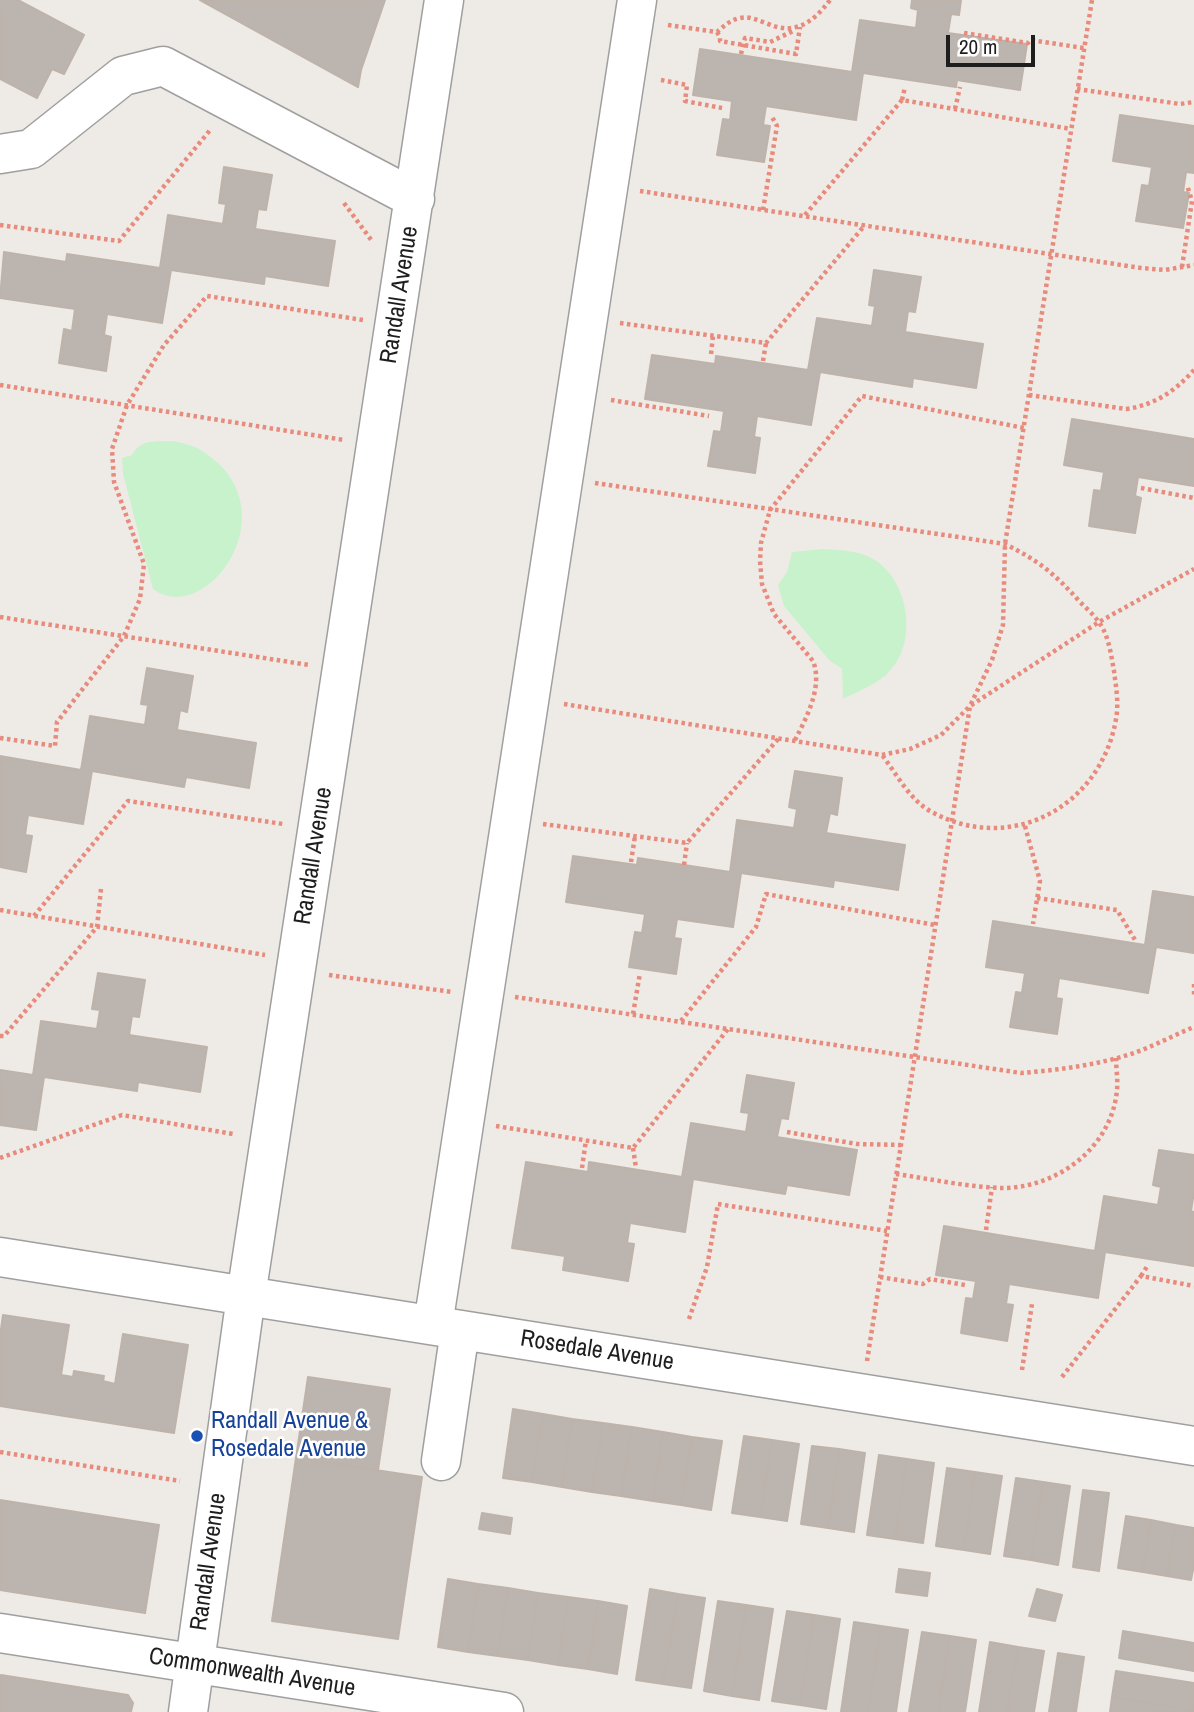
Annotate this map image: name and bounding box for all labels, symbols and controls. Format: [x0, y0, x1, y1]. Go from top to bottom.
scale bar [949, 21, 1038, 65]
text: 20 m [959, 32, 997, 61]
street label: Randall Avenue [375, 224, 425, 366]
street label: Randall Avenue [289, 785, 339, 927]
street label: Rosedale Avenue [518, 1325, 676, 1377]
place label: Randall Avenue & Rosedale Avenue [211, 1408, 368, 1464]
marker: Randall Avenue & Rosedale Avenue [189, 1428, 205, 1444]
street label: Randall Avenue [185, 1491, 233, 1633]
street label: Commonwealth Avenue [147, 1642, 357, 1704]

